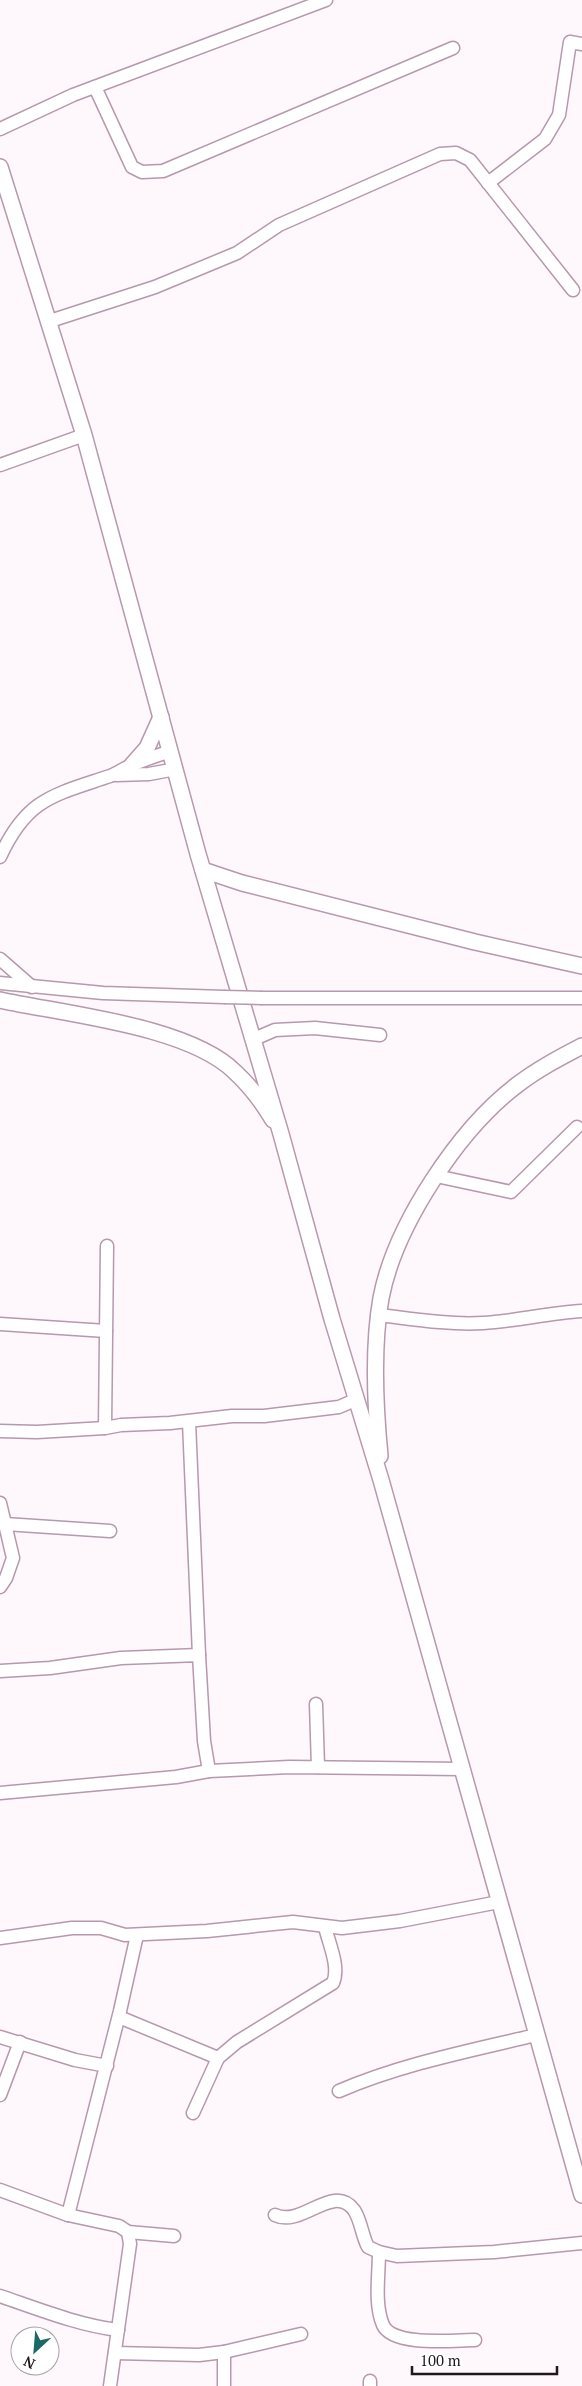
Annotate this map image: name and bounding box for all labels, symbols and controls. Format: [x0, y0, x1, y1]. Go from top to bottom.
north arrow [10, 2326, 60, 2376]
scale bar [412, 2344, 557, 2376]
text: 100 m [420, 2350, 461, 2370]
text: N [20, 2352, 38, 2374]

